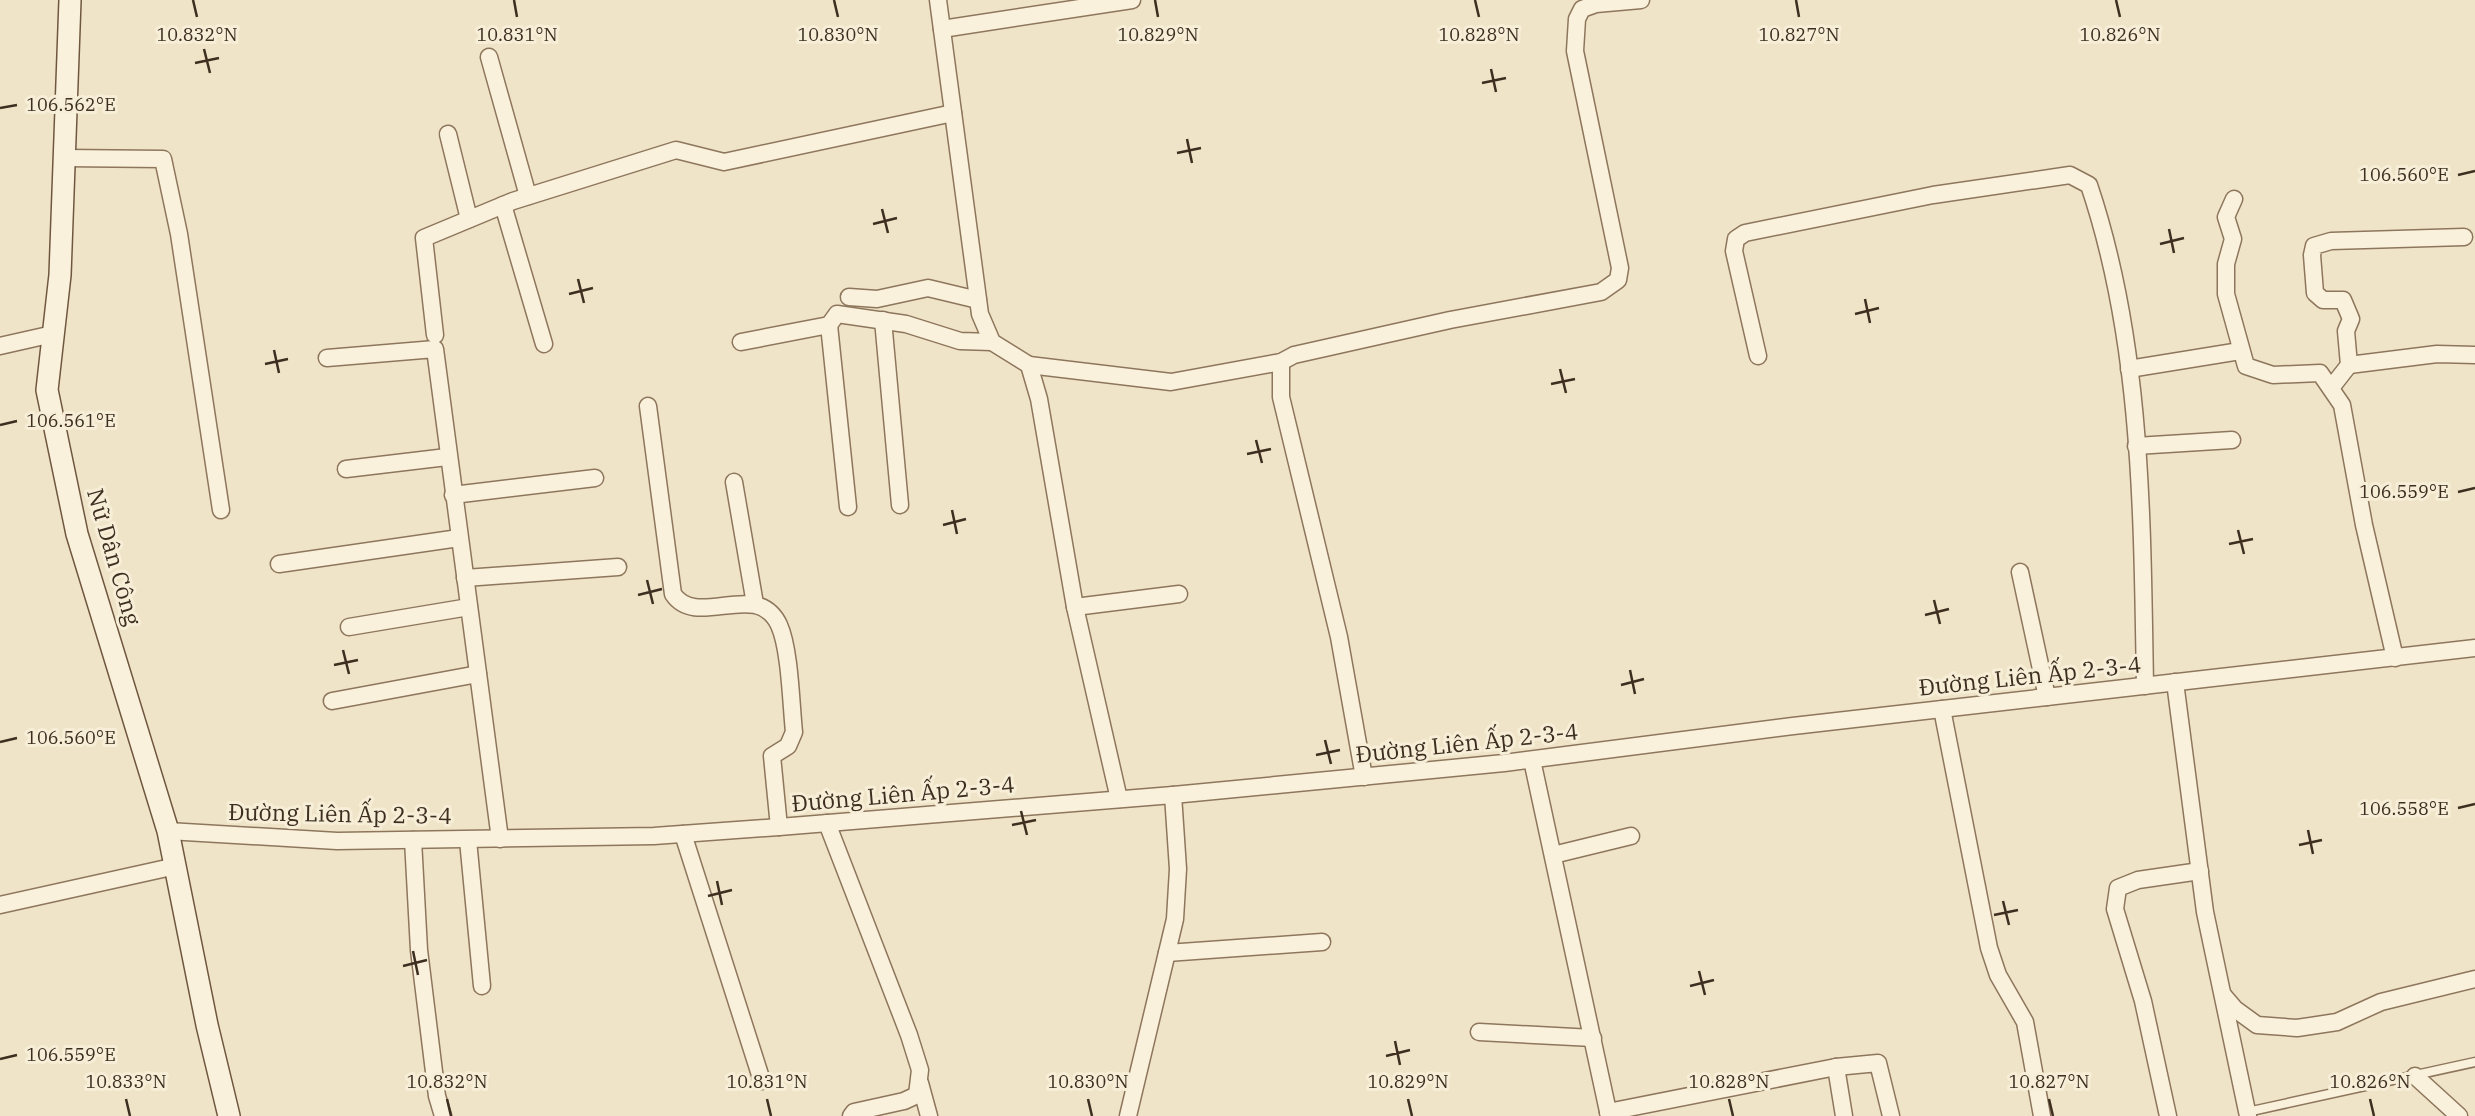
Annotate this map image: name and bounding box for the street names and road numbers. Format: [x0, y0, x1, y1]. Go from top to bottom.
street label: Nữ Dân Công [81, 485, 149, 629]
street label: Đường Liên Ấp 2-3-4 [1917, 647, 2143, 702]
street label: Đường Liên Ấp 2-3-4 [1354, 714, 1580, 769]
street label: Đường Liên Ấp 2-3-4 [790, 767, 1016, 818]
street label: Đường Liên Ấp 2-3-4 [228, 795, 452, 830]

